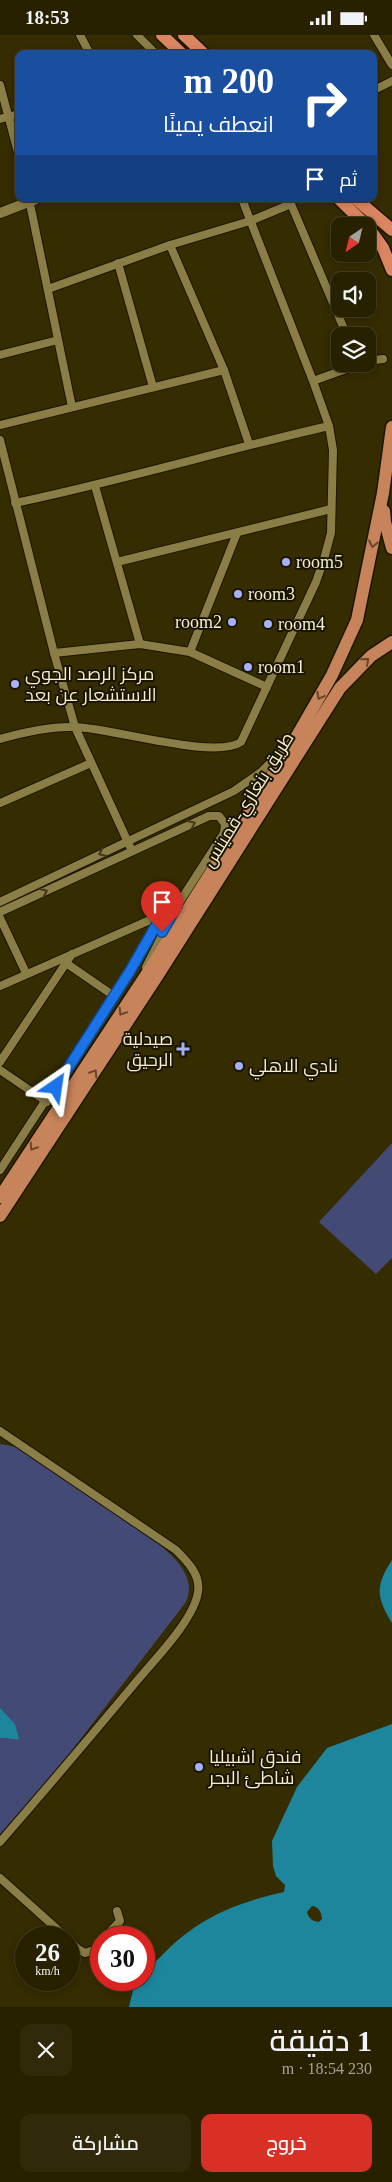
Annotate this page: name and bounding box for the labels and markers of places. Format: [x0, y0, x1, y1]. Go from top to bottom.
place label: room5 [296, 552, 343, 572]
marker: room5 [280, 556, 292, 568]
place label: room3 [248, 584, 295, 604]
marker: room3 [232, 588, 244, 600]
place label: room2 [175, 612, 222, 632]
place label: room4 [278, 614, 325, 634]
marker: room2 [226, 616, 238, 628]
marker: room4 [262, 618, 274, 630]
place label: room1 [258, 657, 305, 677]
marker: room1 [242, 661, 254, 673]
place label: مركز الرصد الجوي الاستشعار عن بعد [25, 664, 157, 706]
marker: مركز الرصد الجوي الاستشعار عن بعد [9, 678, 21, 690]
pin [141, 881, 183, 932]
place label: صيدلية الرحيق [123, 1029, 173, 1072]
marker: صيدلية الرحيق [177, 1043, 189, 1055]
place label: نادي الاهلي [249, 1056, 338, 1080]
marker: نادي الاهلي [233, 1060, 245, 1072]
place label: فندق اشبيليا شاطئ البحر [208, 1747, 301, 1789]
marker: فندق اشبيليا شاطئ البحر [193, 1761, 205, 1773]

